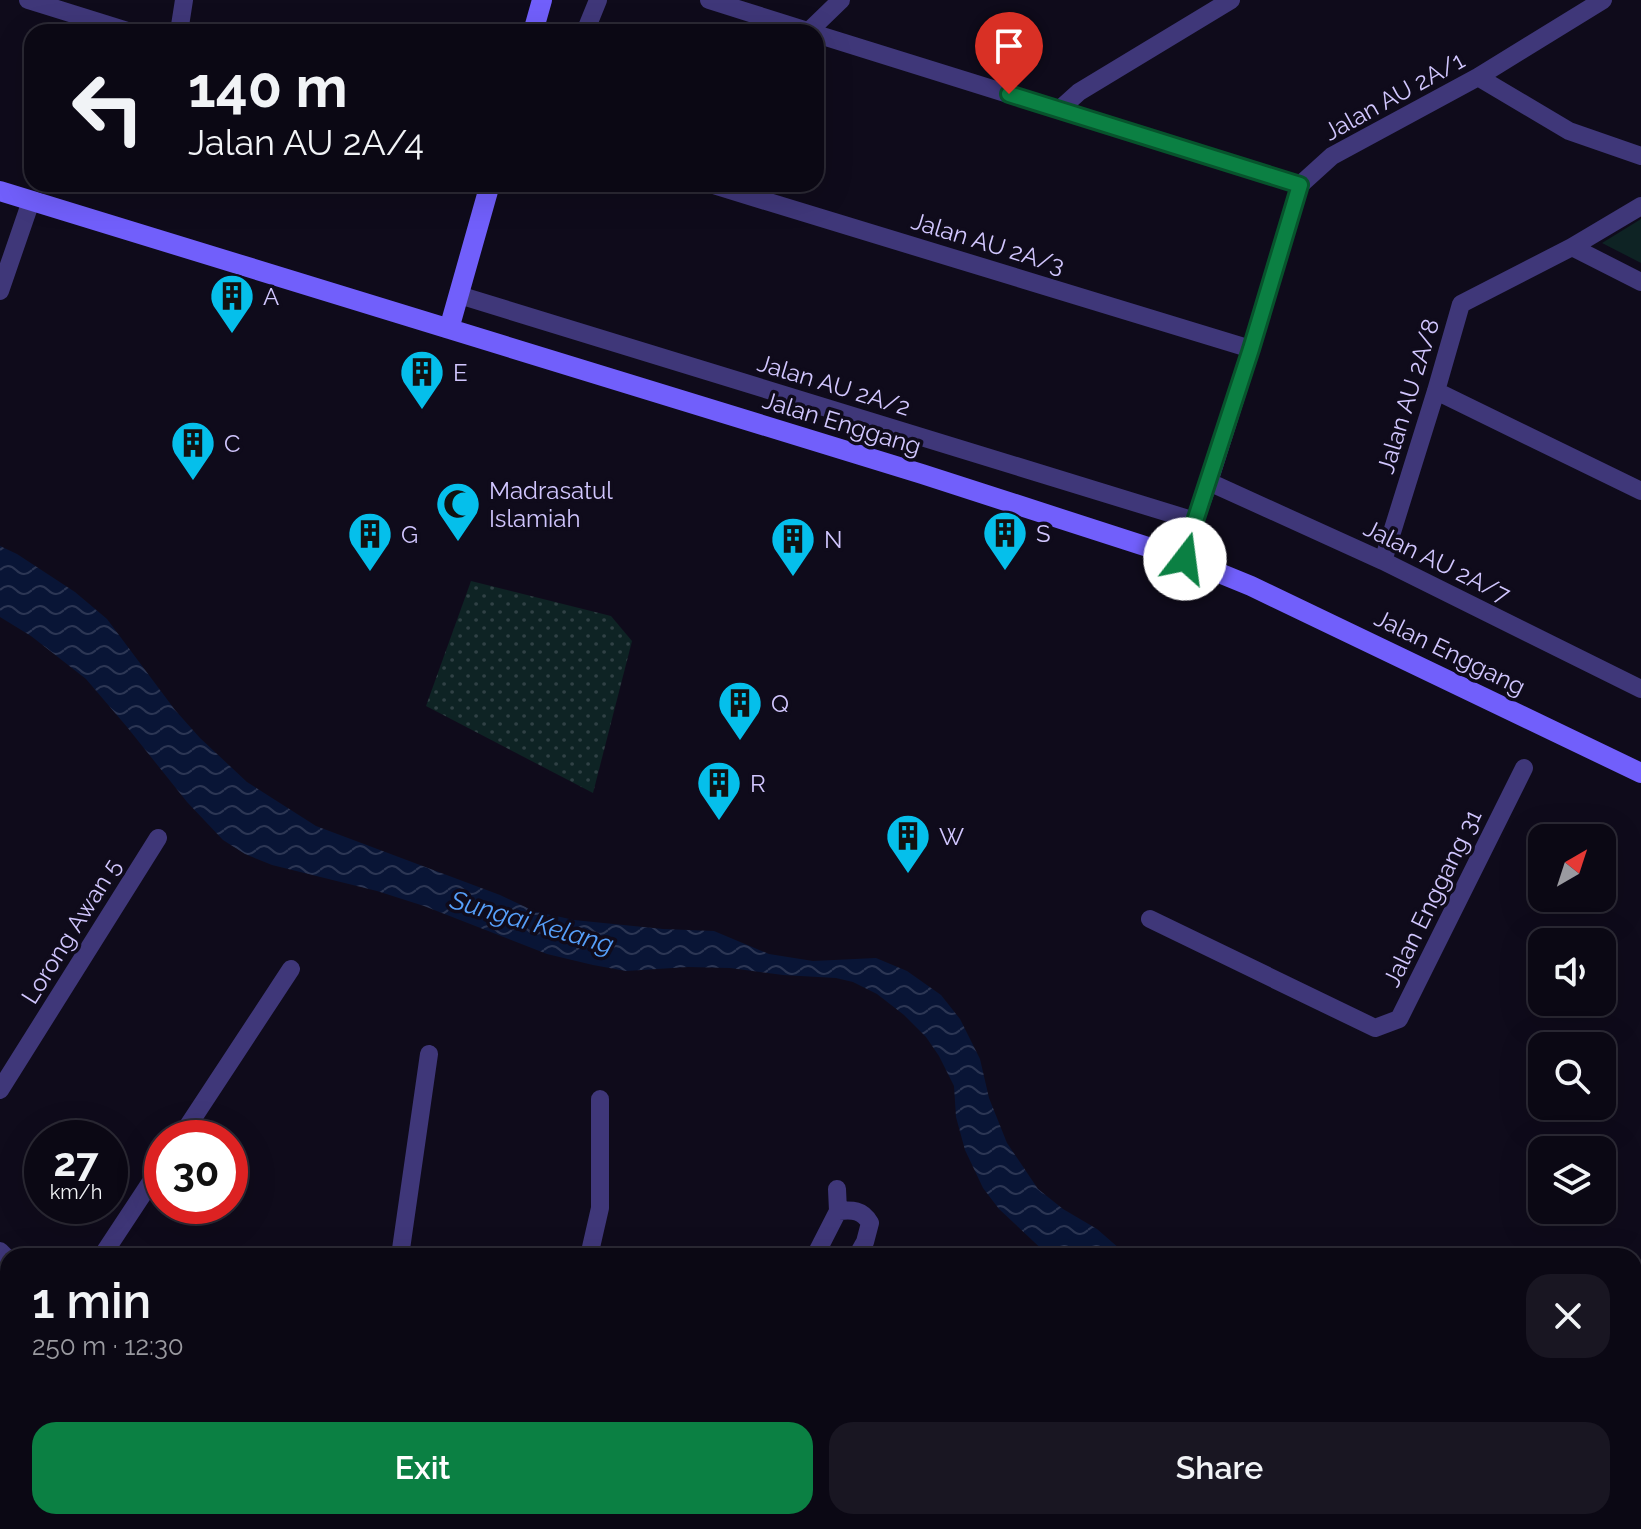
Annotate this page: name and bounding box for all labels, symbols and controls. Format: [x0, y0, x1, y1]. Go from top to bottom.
pin [975, 12, 1043, 94]
icon: arrive [987, 24, 1031, 68]
street label: Jalan AU 2A/1 [1319, 45, 1469, 147]
text: 140 m [188, 54, 348, 120]
icon: left [56, 56, 160, 160]
text: Jalan AU 2A/4 [188, 121, 424, 163]
street label: Jalan AU 2A/3 [908, 206, 1068, 280]
building icon: A [208, 272, 256, 335]
place label: A [263, 282, 279, 311]
street label: Jalan AU 2A/8 [1371, 315, 1445, 477]
building icon: E [398, 348, 446, 411]
street label: Jalan AU 2A/2 [754, 348, 914, 422]
place label: E [453, 358, 468, 387]
street label: Jalan Enggang [759, 385, 925, 461]
building icon: C [169, 419, 217, 482]
place label: C [224, 429, 240, 458]
place label: Madrasatul Islamiah [489, 476, 613, 533]
mosque icon: Madrasatul Islamiah [434, 480, 482, 543]
building icon: S [981, 509, 1029, 572]
building icon: G [346, 510, 394, 573]
street label: Jalan AU 2A/7 [1359, 513, 1515, 609]
building icon: N [769, 515, 817, 578]
position arrow [1143, 517, 1227, 601]
place label: S [1036, 519, 1051, 548]
place label: G [401, 520, 418, 549]
place label: N [824, 525, 843, 554]
street label: Jalan Enggang [1370, 603, 1530, 701]
building icon: Q [716, 679, 764, 742]
place label: Q [771, 689, 789, 718]
building icon: R [695, 759, 743, 822]
place label: R [750, 769, 766, 798]
street label: Jalan Enggang 31 [1377, 805, 1487, 991]
building icon: W [884, 812, 932, 875]
place label: W [939, 822, 964, 851]
north arrow [1528, 824, 1616, 912]
map controls [1528, 824, 1616, 1224]
street label: Lorong Awan 5 [15, 853, 127, 1009]
water label: Sungai Kelang [446, 884, 617, 960]
button: sound [1528, 928, 1616, 1016]
button: search [1528, 1032, 1616, 1120]
speed limit sign: 30 [144, 1120, 248, 1224]
button: layers [1528, 1136, 1616, 1224]
text: 27 [53, 1138, 98, 1185]
text: km/h [50, 1180, 102, 1204]
text: 1 min [32, 1273, 151, 1329]
button: close [1526, 1274, 1610, 1358]
text: 250 m · 12:30 [32, 1331, 184, 1361]
button: Exit [32, 1422, 813, 1514]
button: Share [829, 1422, 1610, 1514]

